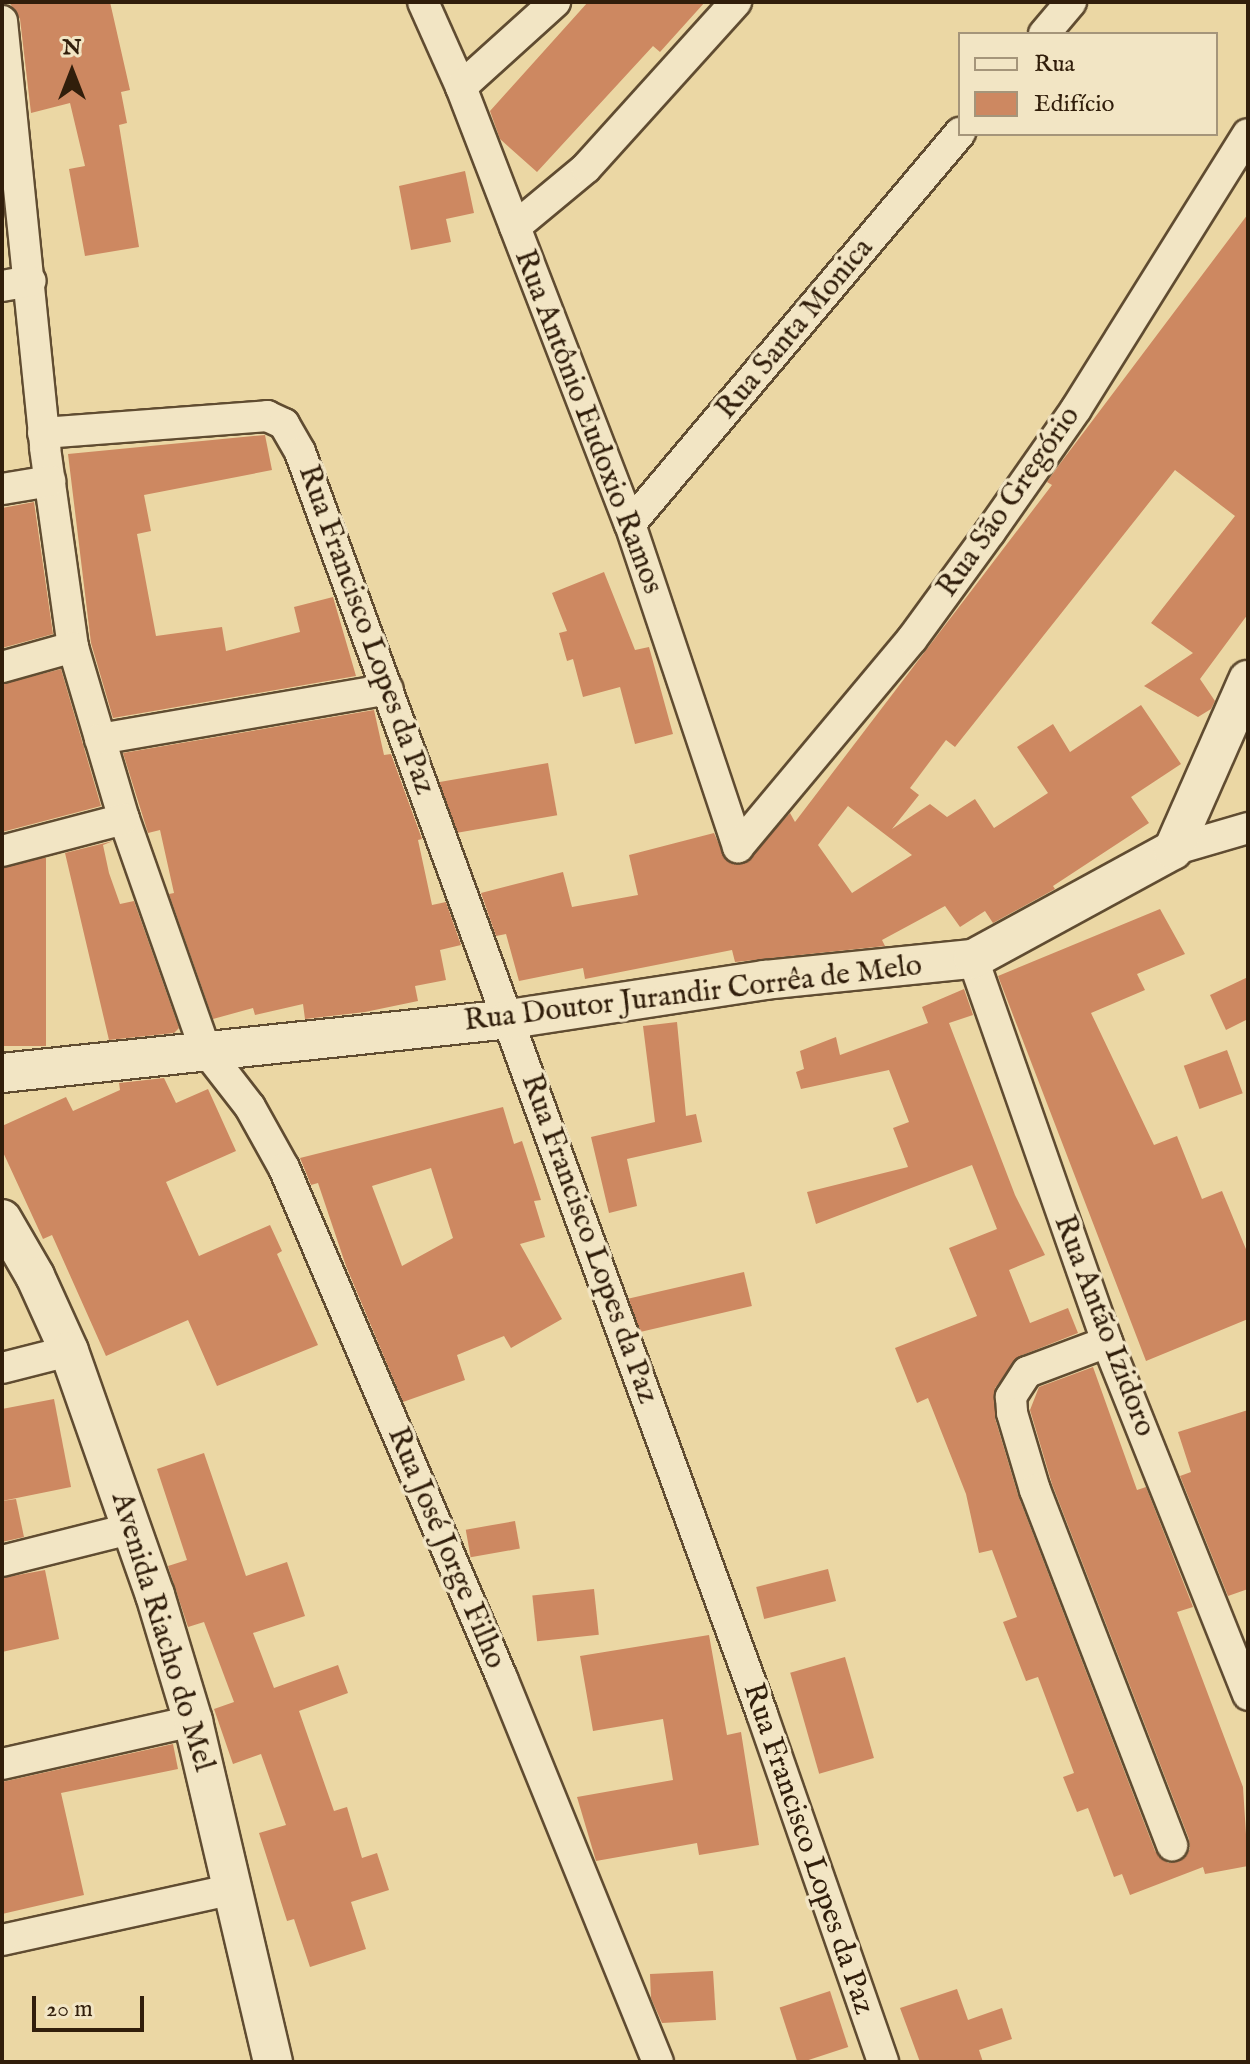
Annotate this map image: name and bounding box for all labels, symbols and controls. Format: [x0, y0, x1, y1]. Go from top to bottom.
north arrow [32, 32, 112, 112]
legend [958, 32, 1218, 136]
text: N [62, 34, 82, 62]
text: Rua [1034, 49, 1075, 80]
text: Edifício [1034, 89, 1114, 120]
street label: Rua Santa Monica [709, 231, 881, 427]
street label: Rua Antônio Eudoxio Ramos [506, 245, 670, 599]
street label: Rua São Gregório [930, 400, 1088, 604]
street label: Rua Francisco Lopes da Paz [290, 460, 442, 800]
street label: Rua Doutor Jurandir Corrêa de Melo [462, 948, 924, 1040]
street label: Rua Francisco Lopes da Paz [513, 1069, 665, 1409]
street label: Rua Antão Izidoro [1045, 1210, 1163, 1442]
street label: Rua José Jorge Filho [379, 1422, 513, 1674]
street label: Avenida Riacho do Mel [102, 1488, 222, 1776]
street label: Rua Francisco Lopes da Paz [734, 1679, 882, 2019]
scale bar [36, 1980, 148, 2030]
text: 20 m [46, 1994, 93, 2025]

